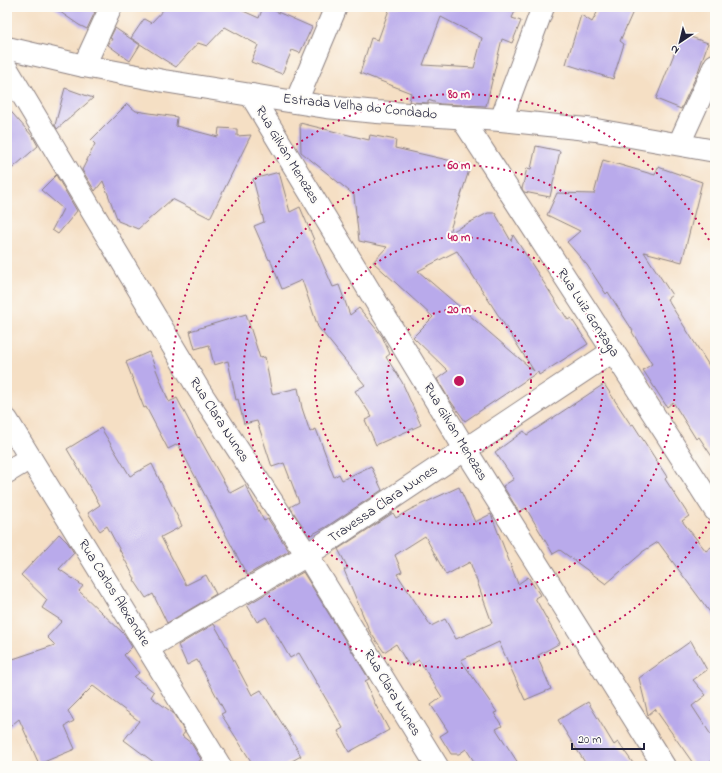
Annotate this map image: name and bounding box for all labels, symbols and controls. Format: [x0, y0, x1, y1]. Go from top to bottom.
north arrow [660, 22, 700, 62]
text: N [667, 41, 682, 58]
text: 80 m [447, 86, 471, 104]
street label: Estrada Velha do Condado [282, 88, 438, 126]
street label: Rua Gilvan Menezes [249, 102, 325, 208]
text: 60 m [447, 157, 471, 175]
text: 40 m [447, 229, 471, 247]
street label: Rua Luiz Gonzaga [551, 264, 625, 362]
text: 20 m [446, 301, 471, 319]
street label: Rua Clara Nunes [184, 373, 254, 467]
centre of rings [452, 374, 466, 388]
street label: Rua Gilvan Menezes [417, 379, 493, 485]
street label: Travessa Clara Nunes [324, 459, 442, 549]
street label: Rua Carlos Alexandre [72, 535, 156, 651]
street label: Rua Clara Nunes [358, 646, 426, 740]
scale bar [572, 725, 644, 751]
text: 20 m [578, 731, 601, 749]

